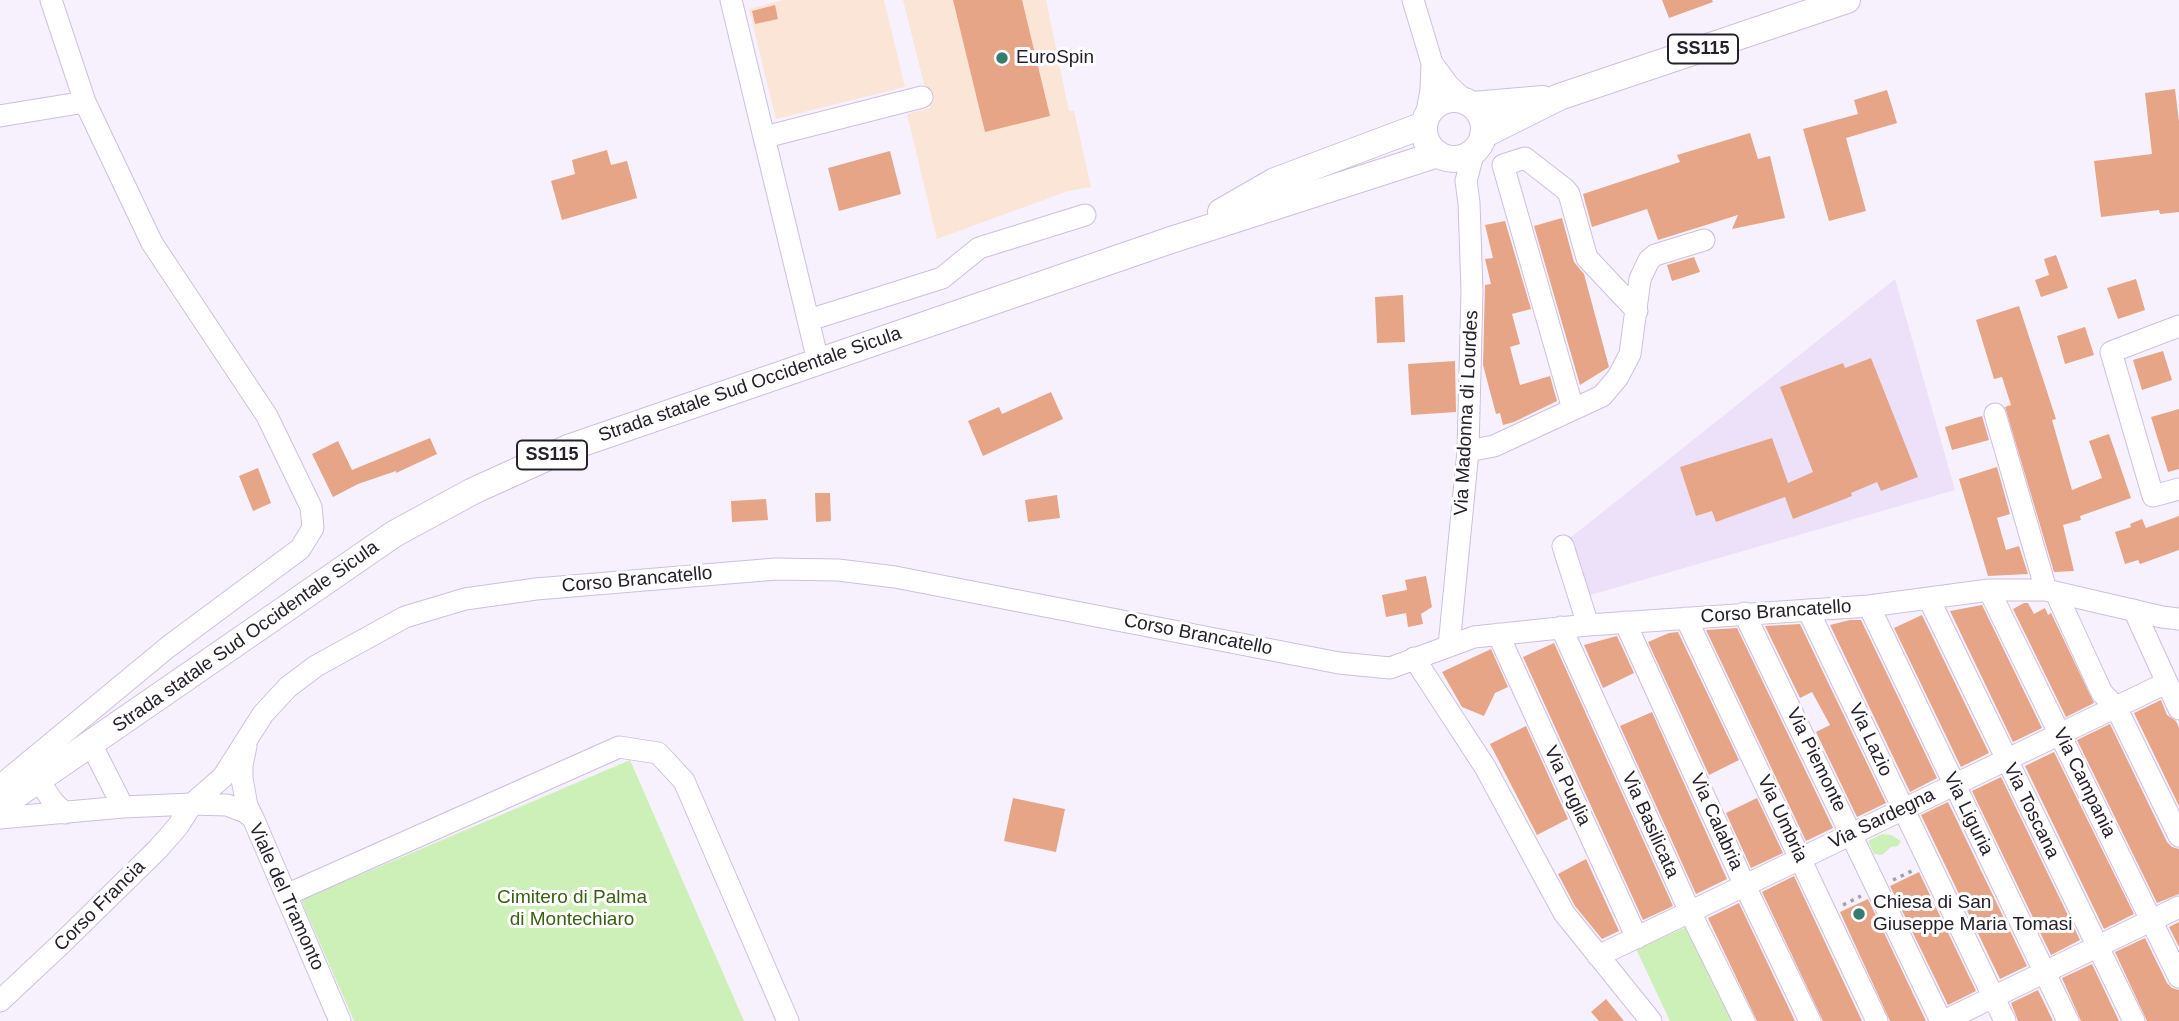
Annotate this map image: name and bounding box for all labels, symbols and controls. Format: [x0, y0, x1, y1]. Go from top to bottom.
road number: SS115 [1668, 34, 1738, 64]
place label: EuroSpin [1016, 47, 1094, 69]
marker: EuroSpin [994, 50, 1010, 66]
street label: Via Madonna di Lourdes [1450, 310, 1484, 516]
street label: Strada statale Sud Occidentale Sicula [595, 322, 905, 448]
road number: SS115 [517, 440, 587, 470]
street label: Strada statale Sud Occidentale Sicula [109, 536, 383, 738]
street label: Corso Brancatello [561, 562, 713, 598]
street label: Corso Brancatello [1700, 595, 1852, 629]
street label: Corso Brancatello [1122, 609, 1274, 661]
street label: Via Lazio [1843, 700, 1897, 780]
street label: Via Piemonte [1781, 704, 1851, 816]
street label: Via Campania [2048, 725, 2120, 841]
street label: Via Puglia [1539, 743, 1595, 829]
street label: Via Toscana [1998, 760, 2064, 862]
street label: Via Basilicata [1616, 768, 1684, 882]
street label: Via Liguria [1938, 769, 1998, 859]
street label: Via Calabria [1685, 770, 1747, 874]
street label: Via Umbria [1752, 772, 1812, 866]
street label: Via Sardegna [1825, 784, 1939, 854]
street label: Viale del Tramonto [243, 820, 329, 974]
street label: Corso Francia [50, 856, 150, 956]
park label: Cimitero di Palma di Montechiaro [497, 887, 647, 931]
place label: Chiesa di San Giuseppe Maria Tomasi [1873, 892, 2073, 936]
marker: Chiesa di San Giuseppe Maria Tomasi [1851, 906, 1867, 922]

